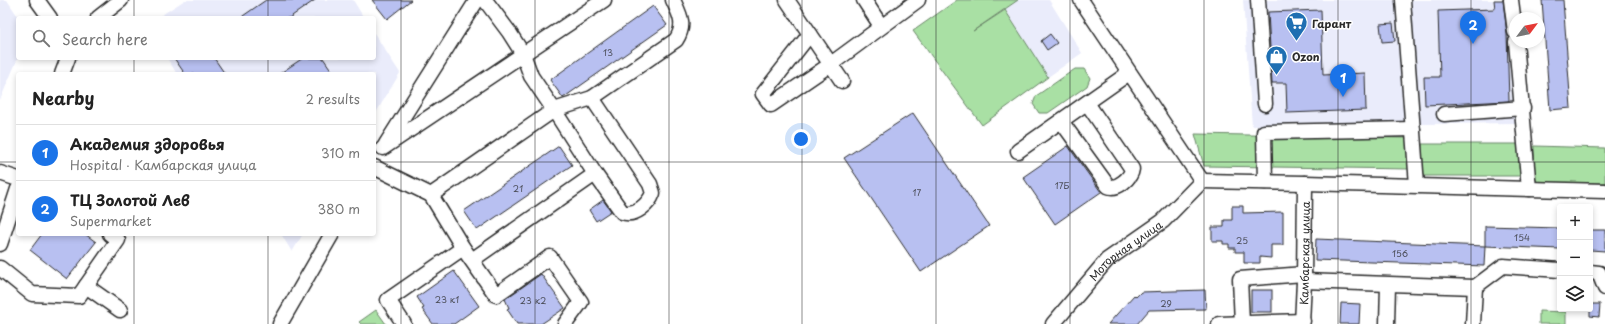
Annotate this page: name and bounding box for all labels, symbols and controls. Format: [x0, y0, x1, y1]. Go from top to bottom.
supermarket icon: Гарант [1283, 10, 1309, 43]
pin: 2 [1460, 11, 1486, 44]
north arrow [1509, 12, 1545, 48]
place label: Гарант [1312, 15, 1352, 32]
search box [16, 16, 376, 60]
icon: search [30, 27, 52, 49]
text: Search here [62, 27, 148, 50]
shop icon: Ozon [1263, 43, 1289, 76]
house number: 13 [603, 45, 613, 59]
place label: Ozon [1292, 48, 1320, 65]
pin: 1 [1330, 64, 1356, 97]
text: Nearby [32, 85, 94, 111]
text: 2 results [306, 89, 360, 108]
your location [791, 129, 811, 149]
text: Академия здоровья [70, 132, 225, 155]
text: 1 [42, 143, 48, 162]
text: 310 m [321, 143, 360, 162]
text: Hospital · Камбарская улица [70, 155, 256, 174]
house number: 17Б [1055, 178, 1069, 192]
house number: 21 [513, 181, 523, 195]
house number: 17 [913, 185, 922, 199]
text: ТЦ Золотой Лев [70, 188, 190, 211]
text: 2 [40, 199, 50, 218]
text: 380 m [317, 199, 360, 218]
street label: Камбарская улица [1294, 201, 1313, 305]
map controls [1557, 204, 1593, 312]
button: + [1557, 204, 1593, 240]
text: Supermarket [70, 211, 152, 230]
street label: Моторная улица [1085, 216, 1165, 284]
house number: 154 [1514, 230, 1530, 244]
house number: 25 [1236, 233, 1248, 247]
button: − [1557, 240, 1593, 276]
house number: 156 [1392, 246, 1408, 260]
button: layers [1557, 276, 1593, 312]
house number: 23 к1 [435, 292, 459, 306]
house number: 23 к2 [520, 293, 546, 307]
house number: 29 [1160, 296, 1172, 310]

